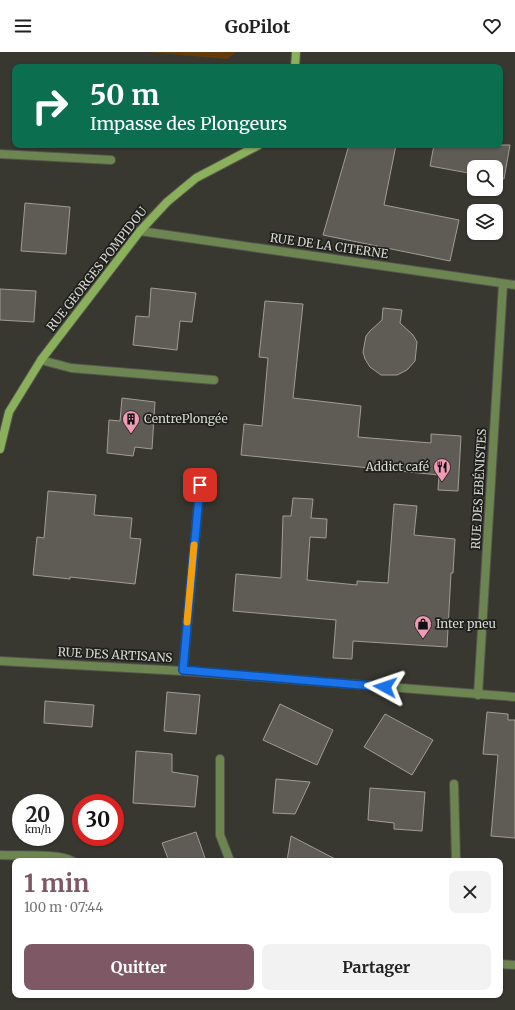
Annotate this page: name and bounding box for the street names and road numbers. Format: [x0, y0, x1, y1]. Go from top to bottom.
street label: RUE GEORGES POMPIDOU [43, 203, 150, 334]
street label: RUE DE LA CITERNE [269, 230, 389, 261]
street label: RUE DES EBÉNISTES [468, 428, 489, 550]
street label: RUE DES ARTISANS [57, 644, 173, 665]

